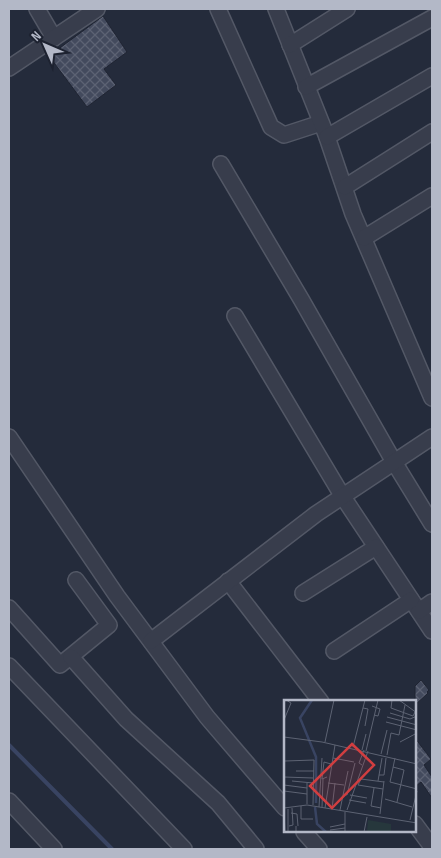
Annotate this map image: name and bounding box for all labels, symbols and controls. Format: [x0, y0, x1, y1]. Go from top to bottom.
north arrow [20, 20, 70, 70]
text: N [28, 28, 45, 45]
inset map [284, 700, 416, 833]

